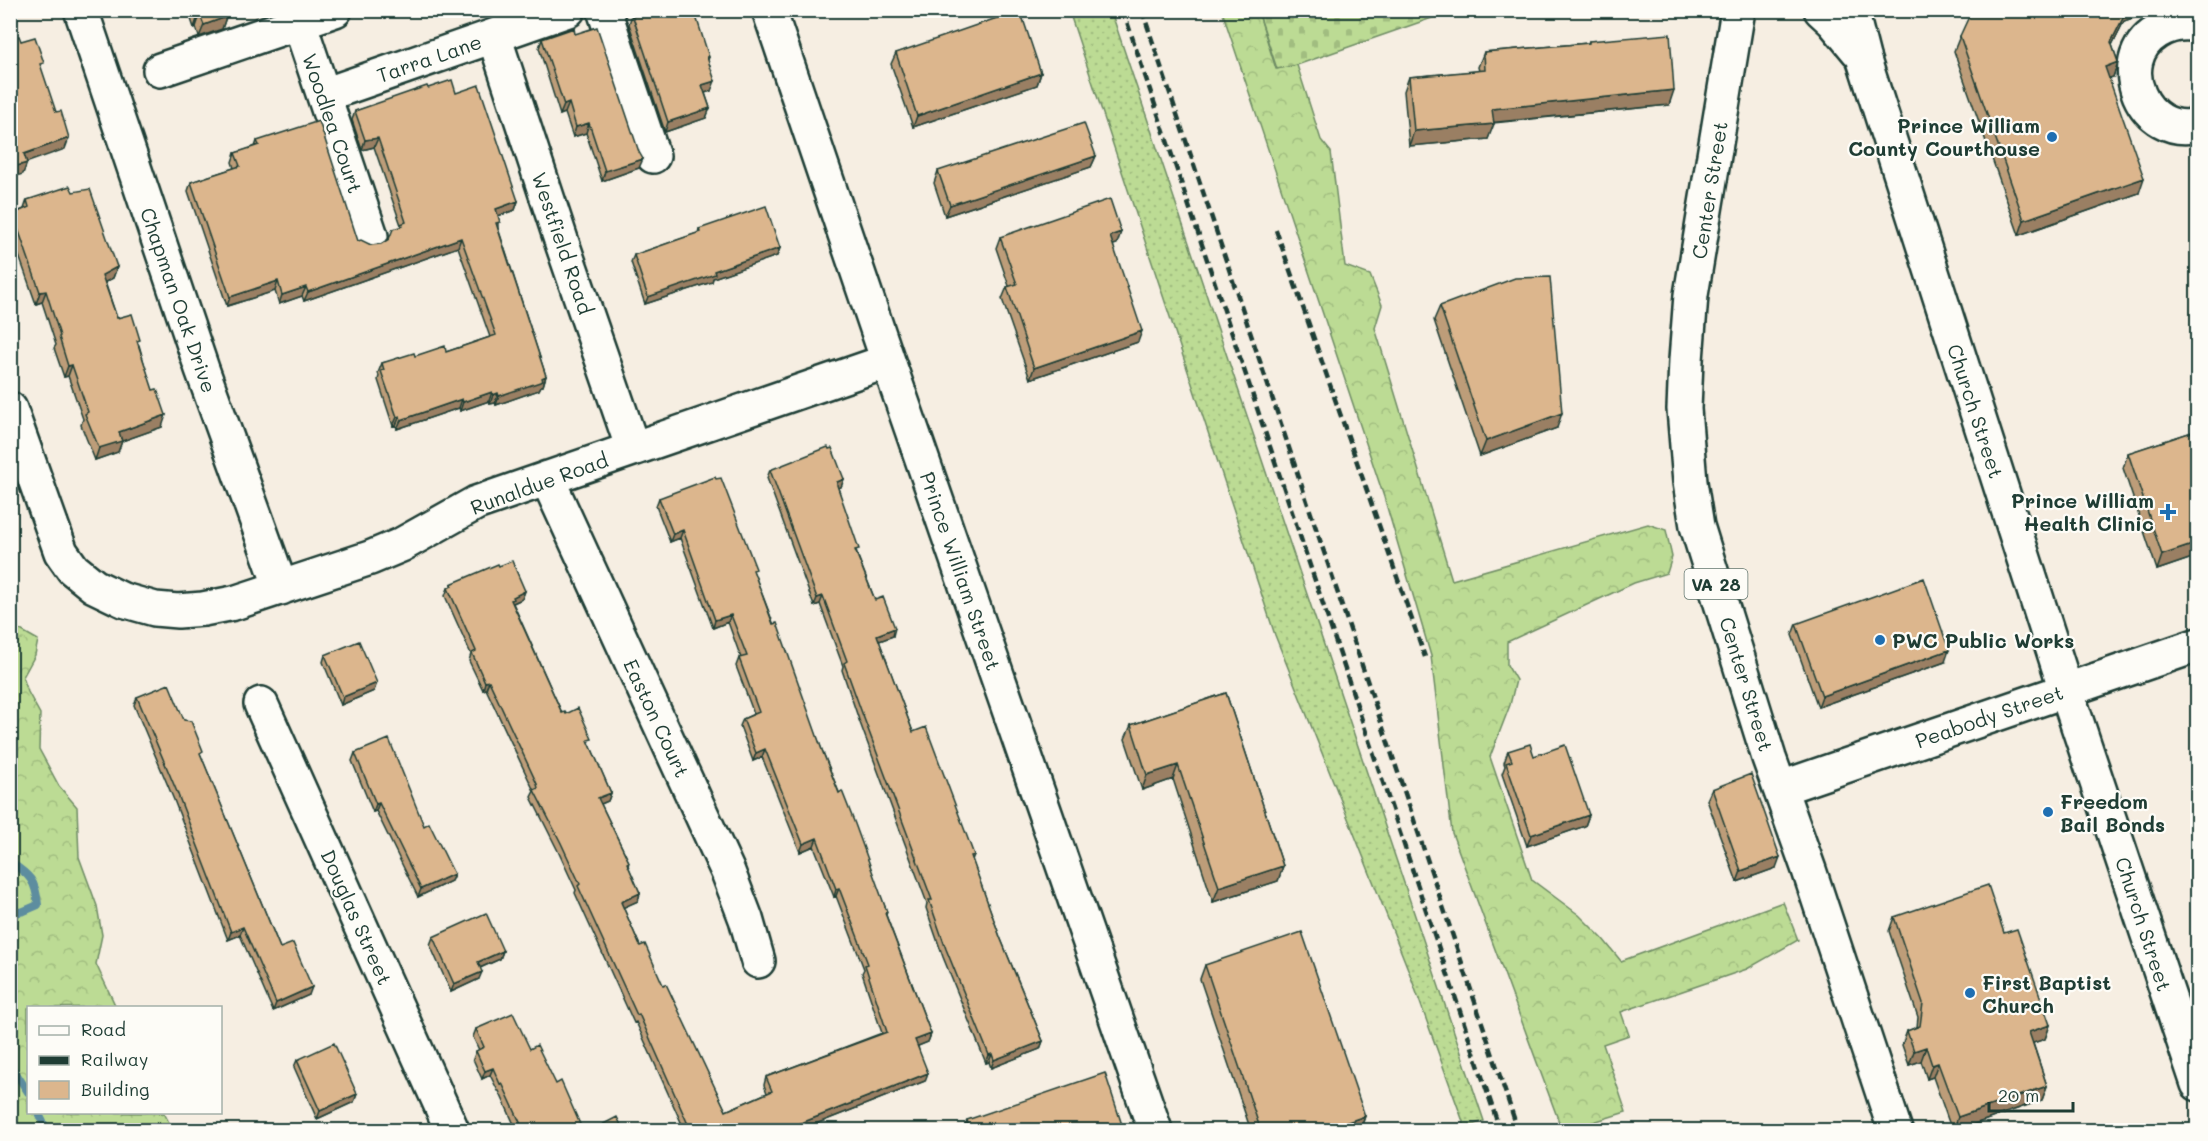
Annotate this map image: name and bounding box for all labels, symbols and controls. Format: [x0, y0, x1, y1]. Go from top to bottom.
street label: Tarra Lane [373, 28, 485, 88]
street label: Woodlea Court [297, 50, 369, 196]
place label: Prince William County Courthouse [1848, 112, 2040, 161]
street label: Center Street [1685, 119, 1733, 261]
marker: Prince William County Courthouse [2045, 130, 2059, 144]
street label: Westfield Road [527, 168, 599, 318]
street label: Chapman Oak Drive [135, 204, 223, 396]
street label: Church Street [1942, 341, 2010, 481]
street label: Runaldue Road [467, 446, 611, 520]
street label: Prince William Street [915, 468, 1007, 674]
place label: Prince William Health Clinic [2011, 487, 2154, 536]
marker: Prince William Health Clinic [2159, 503, 2177, 521]
road number: VA 28 [1684, 569, 1748, 599]
street label: Center Street [1714, 614, 1780, 754]
place label: PWC Public Works [1892, 627, 2074, 653]
marker: PWC Public Works [1873, 633, 1887, 647]
street label: Easton Court [618, 655, 696, 781]
street label: Peabody Street [1912, 679, 2066, 753]
place label: Freedom Bail Bonds [2060, 788, 2165, 837]
marker: Freedom Bail Bonds [2041, 805, 2055, 819]
street label: Douglas Street [316, 845, 398, 989]
street label: Church Street [2110, 854, 2178, 994]
place label: First Baptist Church [1982, 969, 2111, 1018]
marker: First Baptist Church [1963, 986, 1977, 1000]
legend [27, 1006, 222, 1114]
text: Road [81, 1017, 126, 1041]
text: Railway [81, 1047, 148, 1071]
scale bar [1989, 1075, 2073, 1113]
text: Building [81, 1077, 149, 1101]
text: 20 m [1998, 1083, 2039, 1107]

